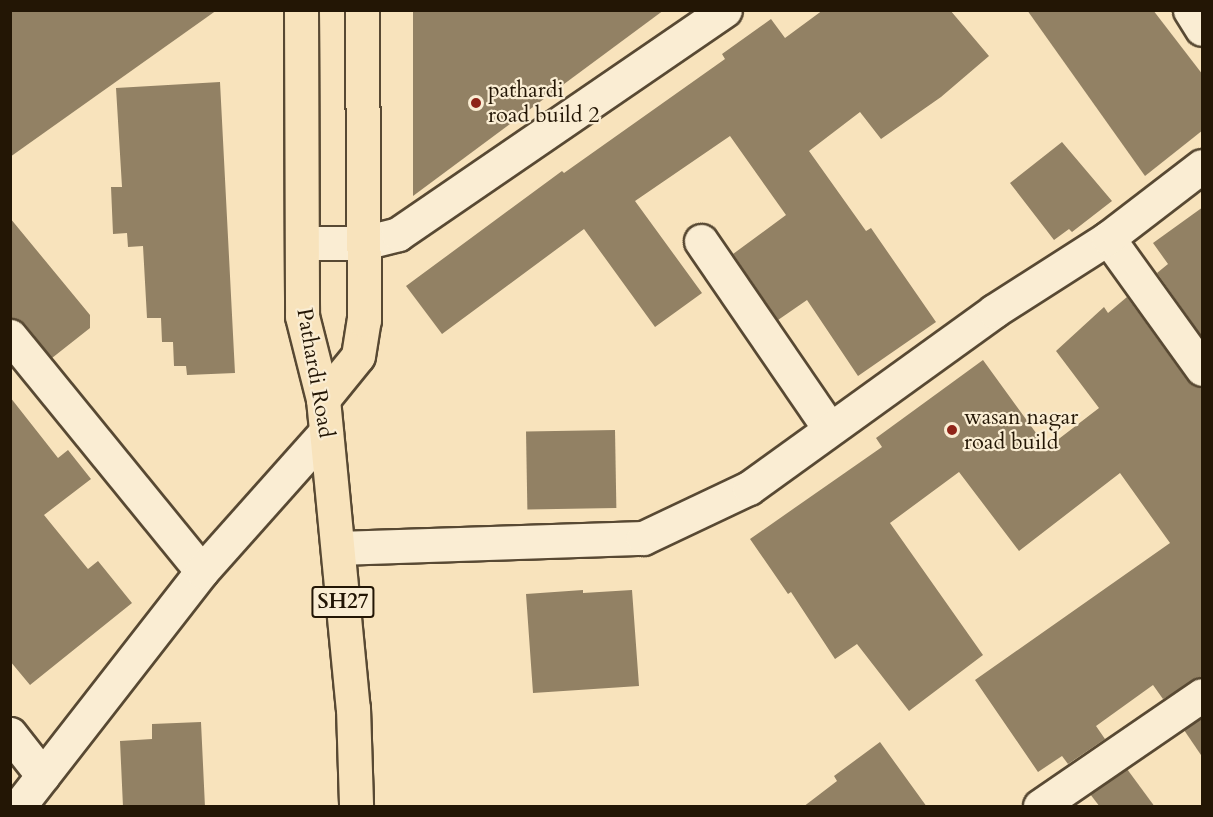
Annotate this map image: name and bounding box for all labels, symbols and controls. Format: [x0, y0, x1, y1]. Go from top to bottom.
place label: pathardi road build 2 [488, 77, 600, 128]
marker: pathardi road build 2 [469, 96, 483, 110]
street label: Pathardi Road [291, 306, 339, 440]
place label: wasan nagar road build [964, 404, 1078, 456]
marker: wasan nagar road build [945, 423, 959, 437]
road number: SH27 [310, 584, 376, 620]

